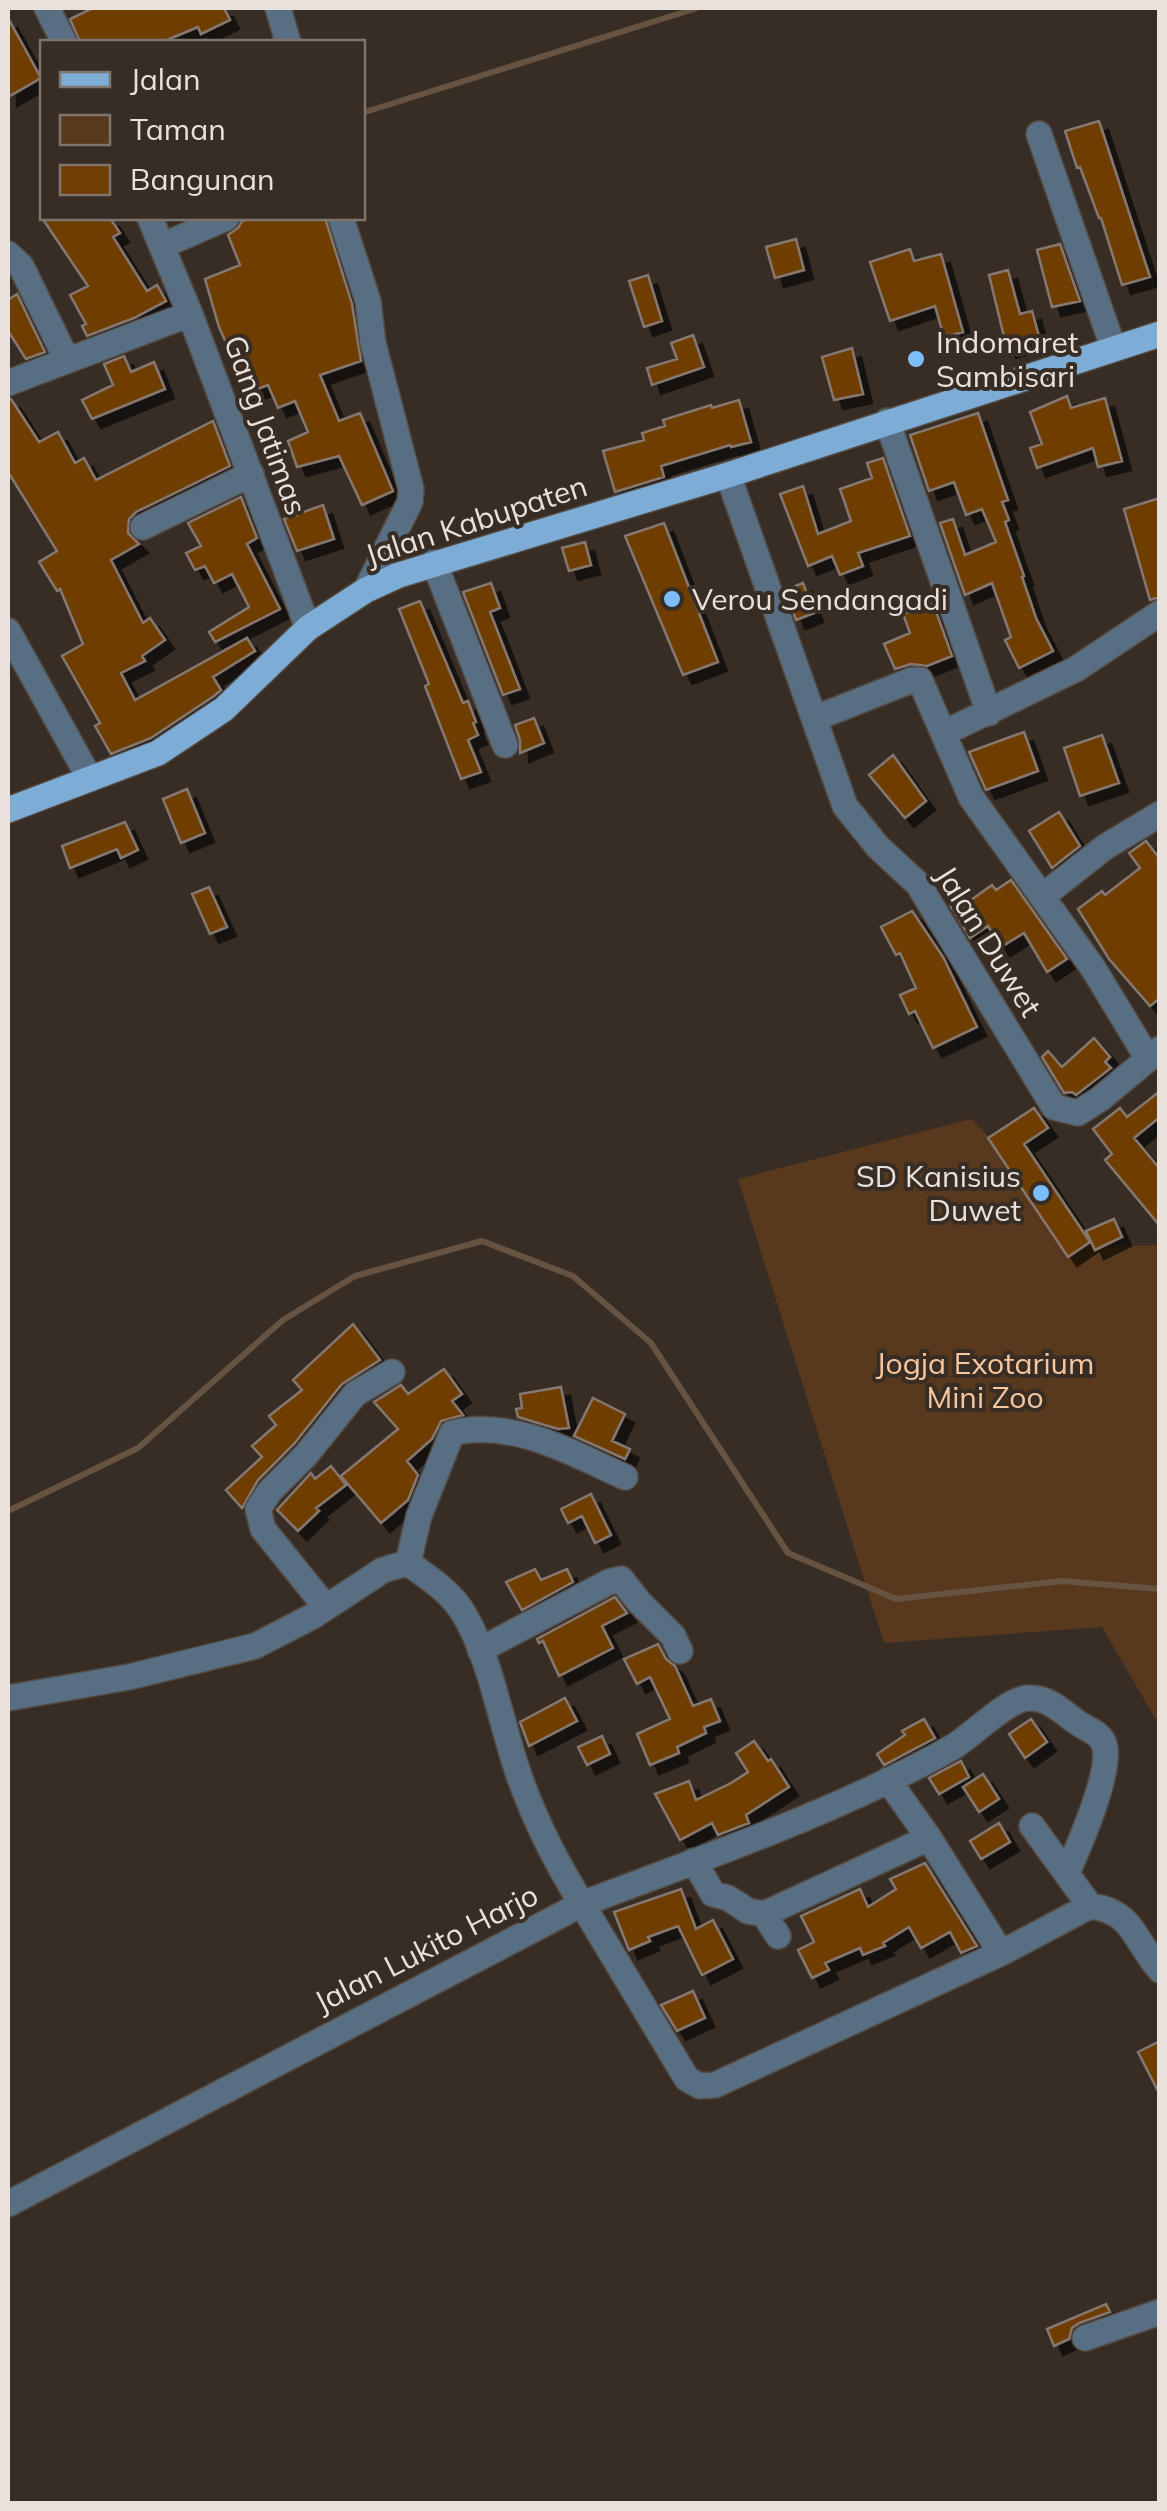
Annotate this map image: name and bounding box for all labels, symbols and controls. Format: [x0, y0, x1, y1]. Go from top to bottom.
legend [40, 40, 365, 220]
text: Jalan [130, 60, 201, 98]
text: Taman [130, 110, 226, 148]
text: Bangunan [130, 160, 275, 198]
place label: Indomaret Sambisari [936, 323, 1078, 395]
street label: Gang Jatimas [216, 330, 316, 520]
marker: Indomaret Sambisari [905, 348, 927, 370]
street label: Jalan Kabupaten [360, 466, 592, 574]
place label: Verou Sendangadi [692, 580, 948, 618]
marker: Verou Sendangadi [661, 588, 683, 610]
street label: Jalan Duwet [928, 859, 1050, 1023]
place label: SD Kanisius Duwet [856, 1157, 1021, 1229]
marker: SD Kanisius Duwet [1030, 1182, 1052, 1204]
park label: Jogja Exotarium Mini Zoo [876, 1344, 1094, 1416]
street label: Jalan Lukito Harjo [308, 1875, 544, 2021]

